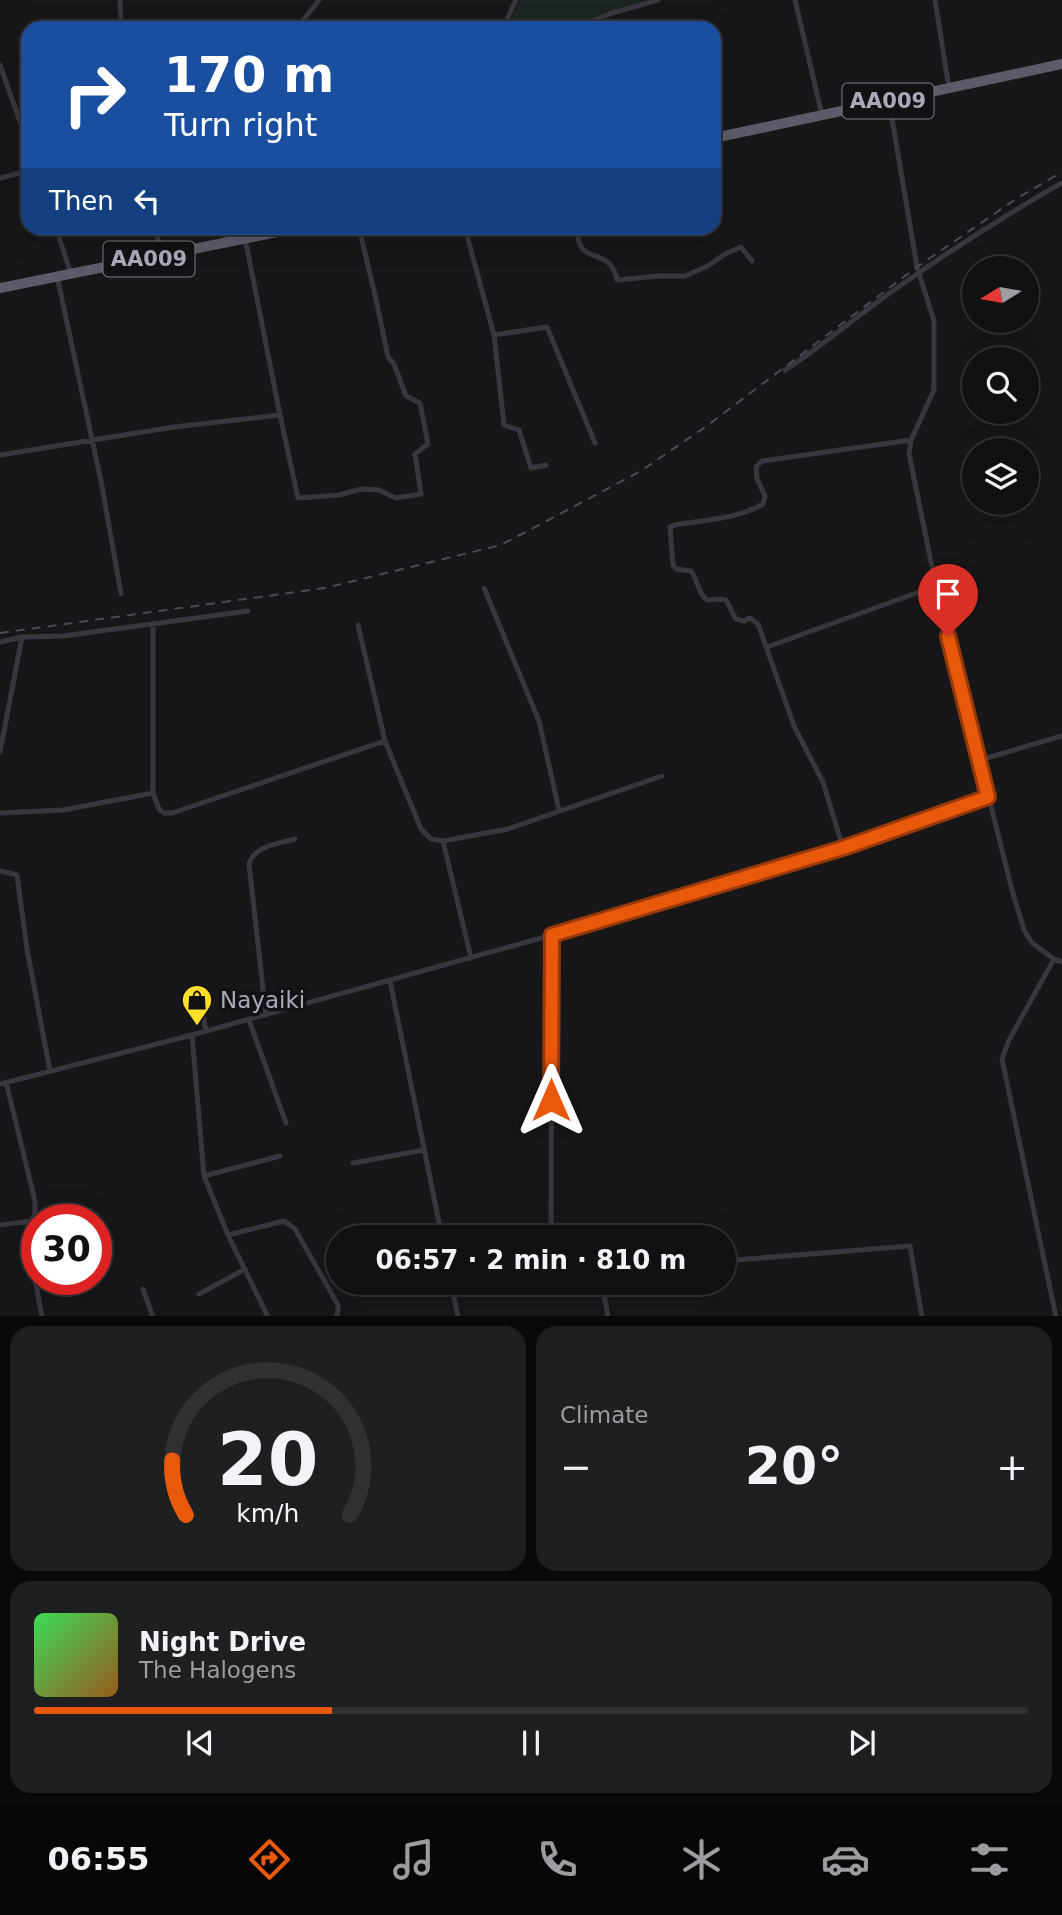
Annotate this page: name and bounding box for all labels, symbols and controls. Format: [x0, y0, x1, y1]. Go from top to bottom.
text: 170 m [164, 47, 334, 104]
icon: right [49, 49, 140, 140]
road number: AA009 [842, 84, 934, 119]
text: Turn right [164, 106, 317, 144]
icon: left [128, 182, 166, 220]
text: Then [49, 186, 114, 216]
road number: AA009 [104, 242, 194, 276]
north arrow [962, 256, 1040, 332]
map controls [962, 256, 1039, 515]
button: search [962, 347, 1039, 424]
button: layers [962, 438, 1039, 515]
pin [918, 564, 978, 636]
icon: arrive [929, 575, 967, 613]
shop icon: Nayaiki [180, 983, 214, 1027]
place label: Nayaiki [220, 987, 305, 1013]
position arrow [514, 1063, 588, 1137]
speed limit sign: 30 [21, 1204, 112, 1295]
text: 06:57 · 2 min · 810 m [376, 1245, 686, 1275]
text: Climate [560, 1402, 649, 1428]
text: 20 [217, 1417, 319, 1502]
text: 20° [745, 1436, 843, 1496]
text: − [560, 1445, 592, 1489]
text: + [996, 1445, 1028, 1489]
text: km/h [236, 1498, 300, 1527]
text: Night Drive [139, 1627, 306, 1657]
text: The Halogens [139, 1657, 296, 1683]
icon: previous [181, 1724, 219, 1762]
icon: pause [512, 1724, 550, 1762]
icon: next [843, 1724, 881, 1762]
icon: directions [245, 1835, 294, 1884]
icon: music [389, 1835, 438, 1884]
icon: phone [533, 1835, 582, 1884]
icon: climate [677, 1835, 726, 1884]
icon: car [821, 1835, 870, 1884]
icon: filters [965, 1835, 1014, 1884]
text: 06:55 [48, 1840, 149, 1878]

